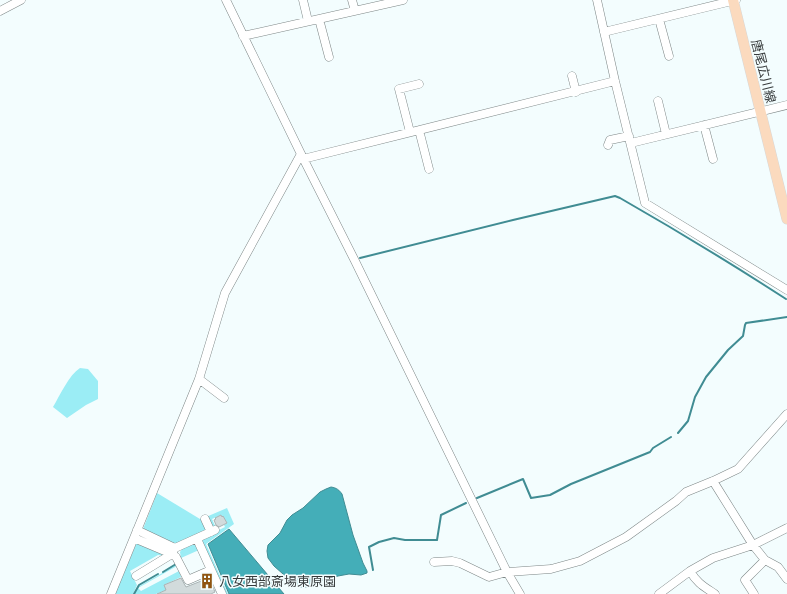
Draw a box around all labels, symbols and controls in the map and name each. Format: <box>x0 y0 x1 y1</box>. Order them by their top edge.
street label: 唐尾広川線 <box>748 38 780 104</box>
building icon: 八女西部斎場東原園 <box>198 572 216 590</box>
place label: 八女西部斎場東原園 <box>219 573 336 589</box>

